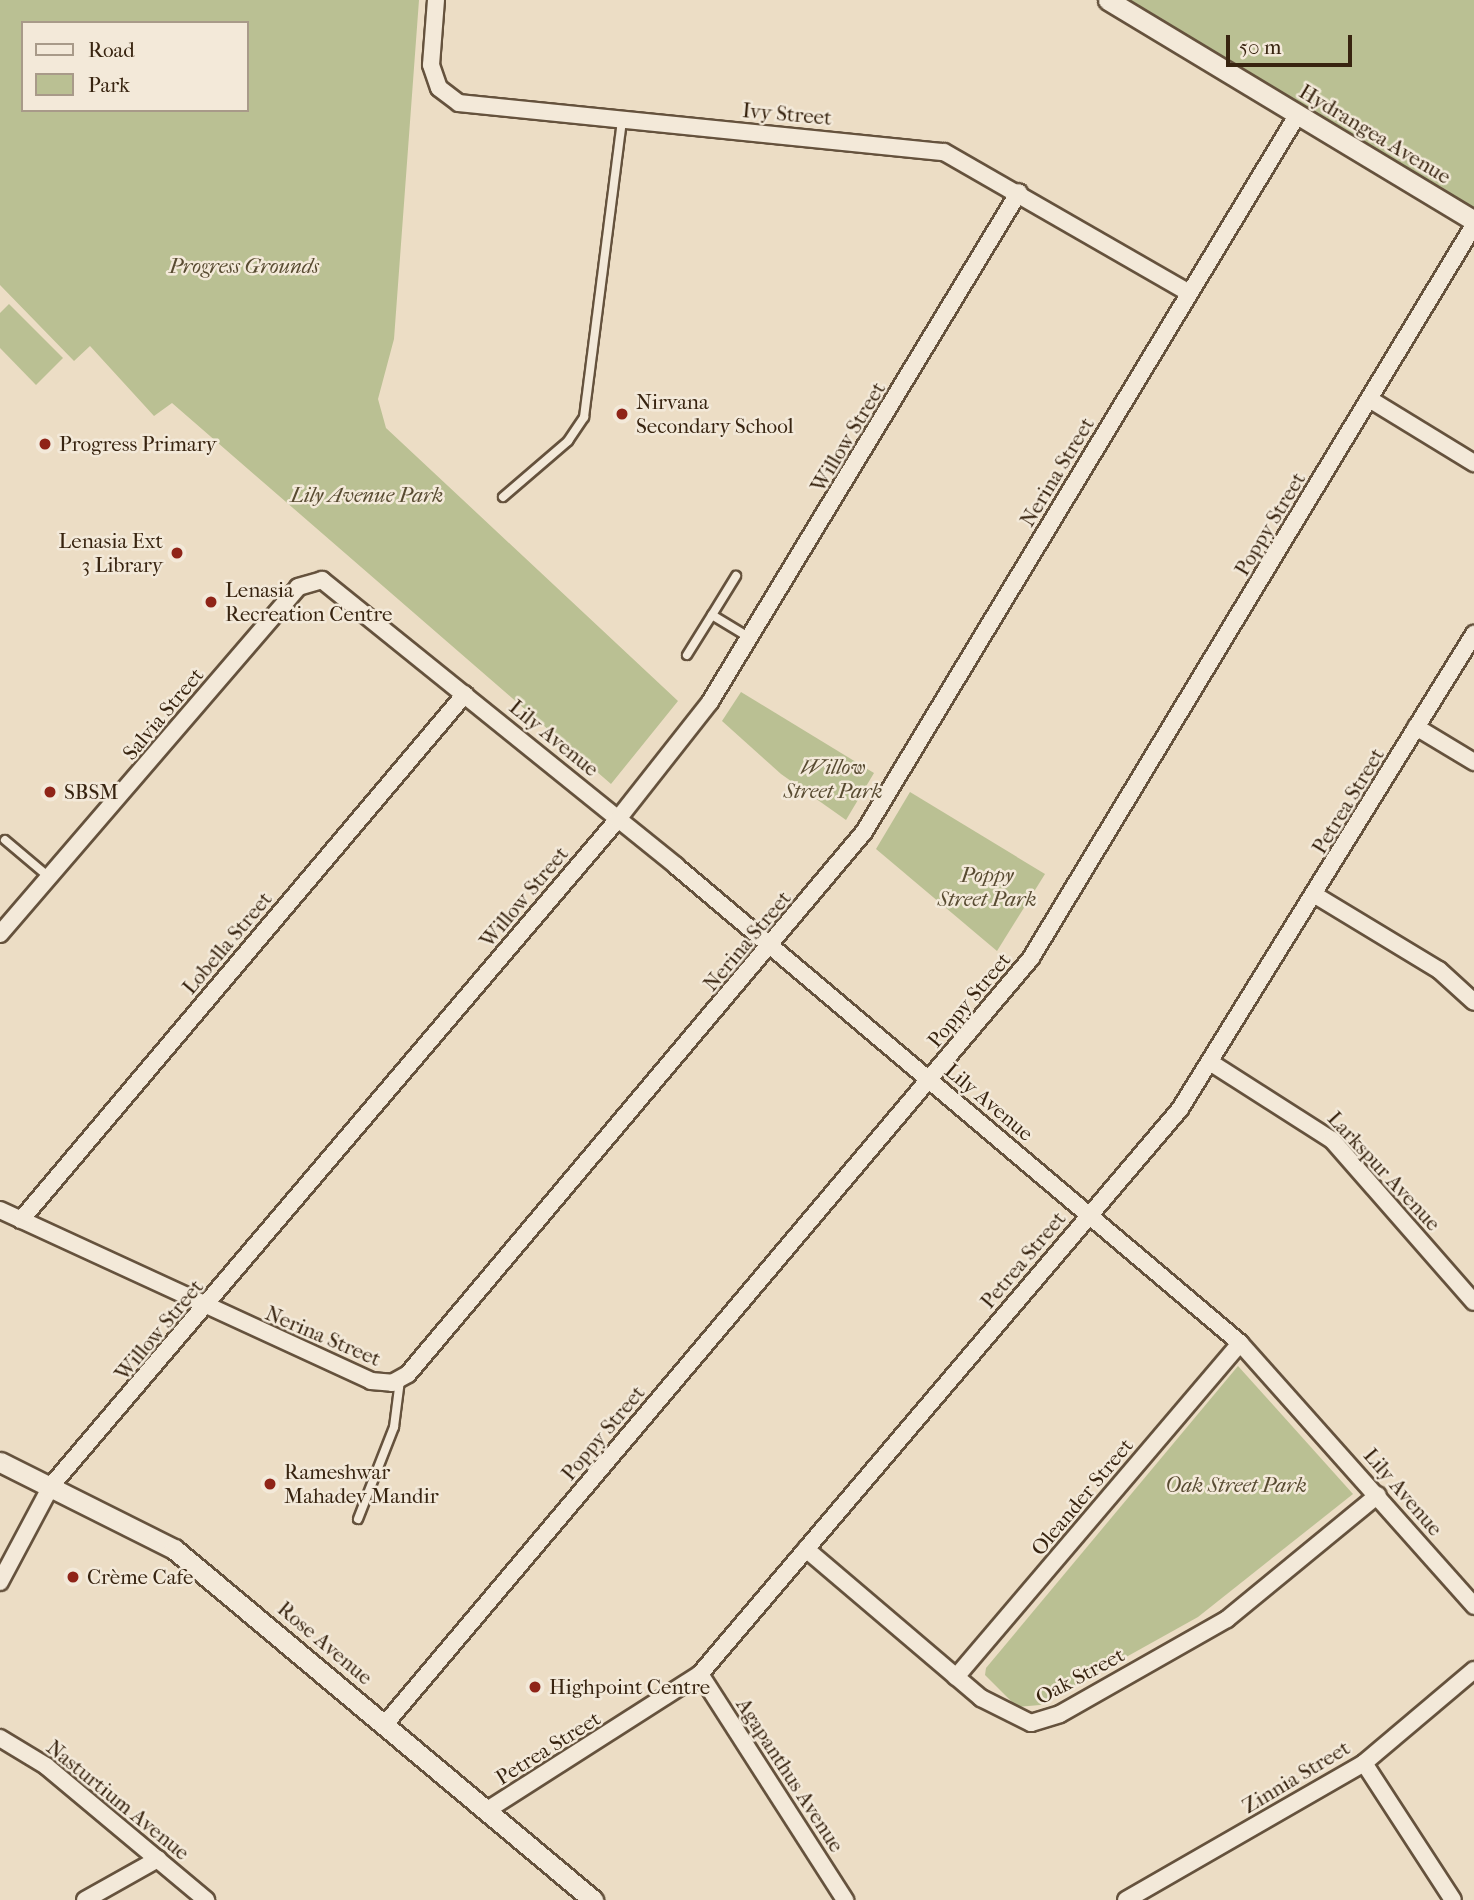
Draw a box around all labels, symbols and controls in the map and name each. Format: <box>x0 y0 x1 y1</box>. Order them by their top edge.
legend <box>21 21 248 112</box>
scale bar <box>1229 21 1355 65</box>
text: 50 m <box>1239 35 1282 59</box>
text: Road <box>88 38 135 62</box>
text: Park <box>88 73 130 97</box>
street label: Hydrangea Avenue <box>1295 79 1455 189</box>
street label: Ivy Street <box>741 98 833 130</box>
park label: Progress Grounds <box>169 253 319 279</box>
street label: Willow Street <box>805 377 891 497</box>
place label: Nirvana Secondary School <box>636 389 794 439</box>
marker: Nirvana Secondary School <box>614 406 630 422</box>
street label: Nerina Street <box>1015 413 1099 531</box>
place label: Progress Primary <box>59 431 217 457</box>
marker: Progress Primary <box>37 436 53 452</box>
street label: Poppy Street <box>1229 468 1311 580</box>
park label: Lily Avenue Park <box>291 482 443 508</box>
place label: Lenasia Ext 3 Library <box>59 528 163 578</box>
marker: Lenasia Ext 3 Library <box>169 545 185 561</box>
place label: Lenasia Recreation Centre <box>225 577 393 627</box>
marker: Lenasia Recreation Centre <box>203 594 219 610</box>
street label: Salvia Street <box>117 663 209 765</box>
street label: Lily Avenue <box>504 694 604 782</box>
street label: Petrea Street <box>1307 744 1389 858</box>
park label: Willow Street Park <box>784 754 882 804</box>
place label: SBSM <box>64 779 119 805</box>
marker: SBSM <box>42 784 58 800</box>
street label: Willow Street <box>475 841 573 953</box>
park label: Poppy Street Park <box>938 862 1036 912</box>
street label: Nerina Street <box>698 886 796 996</box>
street label: Lobella Street <box>177 887 277 999</box>
street label: Poppy Street <box>922 947 1016 1053</box>
street label: Lily Avenue <box>940 1058 1038 1146</box>
street label: Larkspur Avenue <box>1322 1106 1446 1236</box>
street label: Petrea Street <box>975 1206 1071 1314</box>
street label: Willow Street <box>110 1274 208 1386</box>
street label: Nerina Street <box>262 1300 384 1372</box>
street label: Poppy Street <box>556 1380 650 1486</box>
street label: Oleander Street <box>1026 1433 1138 1561</box>
street label: Lily Avenue <box>1358 1443 1448 1541</box>
place label: Rameshwar Mahadev Mandir <box>284 1459 439 1509</box>
park label: Oak Street Park <box>1165 1472 1307 1498</box>
marker: Rameshwar Mahadev Mandir <box>262 1476 278 1492</box>
place label: Crème Cafe <box>87 1564 193 1590</box>
marker: Crème Cafe <box>65 1569 81 1585</box>
street label: Rose Avenue <box>272 1596 378 1690</box>
street label: Oak Street <box>1031 1642 1129 1710</box>
place label: Highpoint Centre <box>549 1674 710 1700</box>
marker: Highpoint Centre <box>527 1679 543 1695</box>
street label: Agapanthus Avenue <box>731 1693 849 1857</box>
street label: Petrea Street <box>491 1706 605 1790</box>
street label: Nasturtium Avenue <box>41 1735 195 1865</box>
street label: Zinnia Street <box>1238 1735 1354 1819</box>

